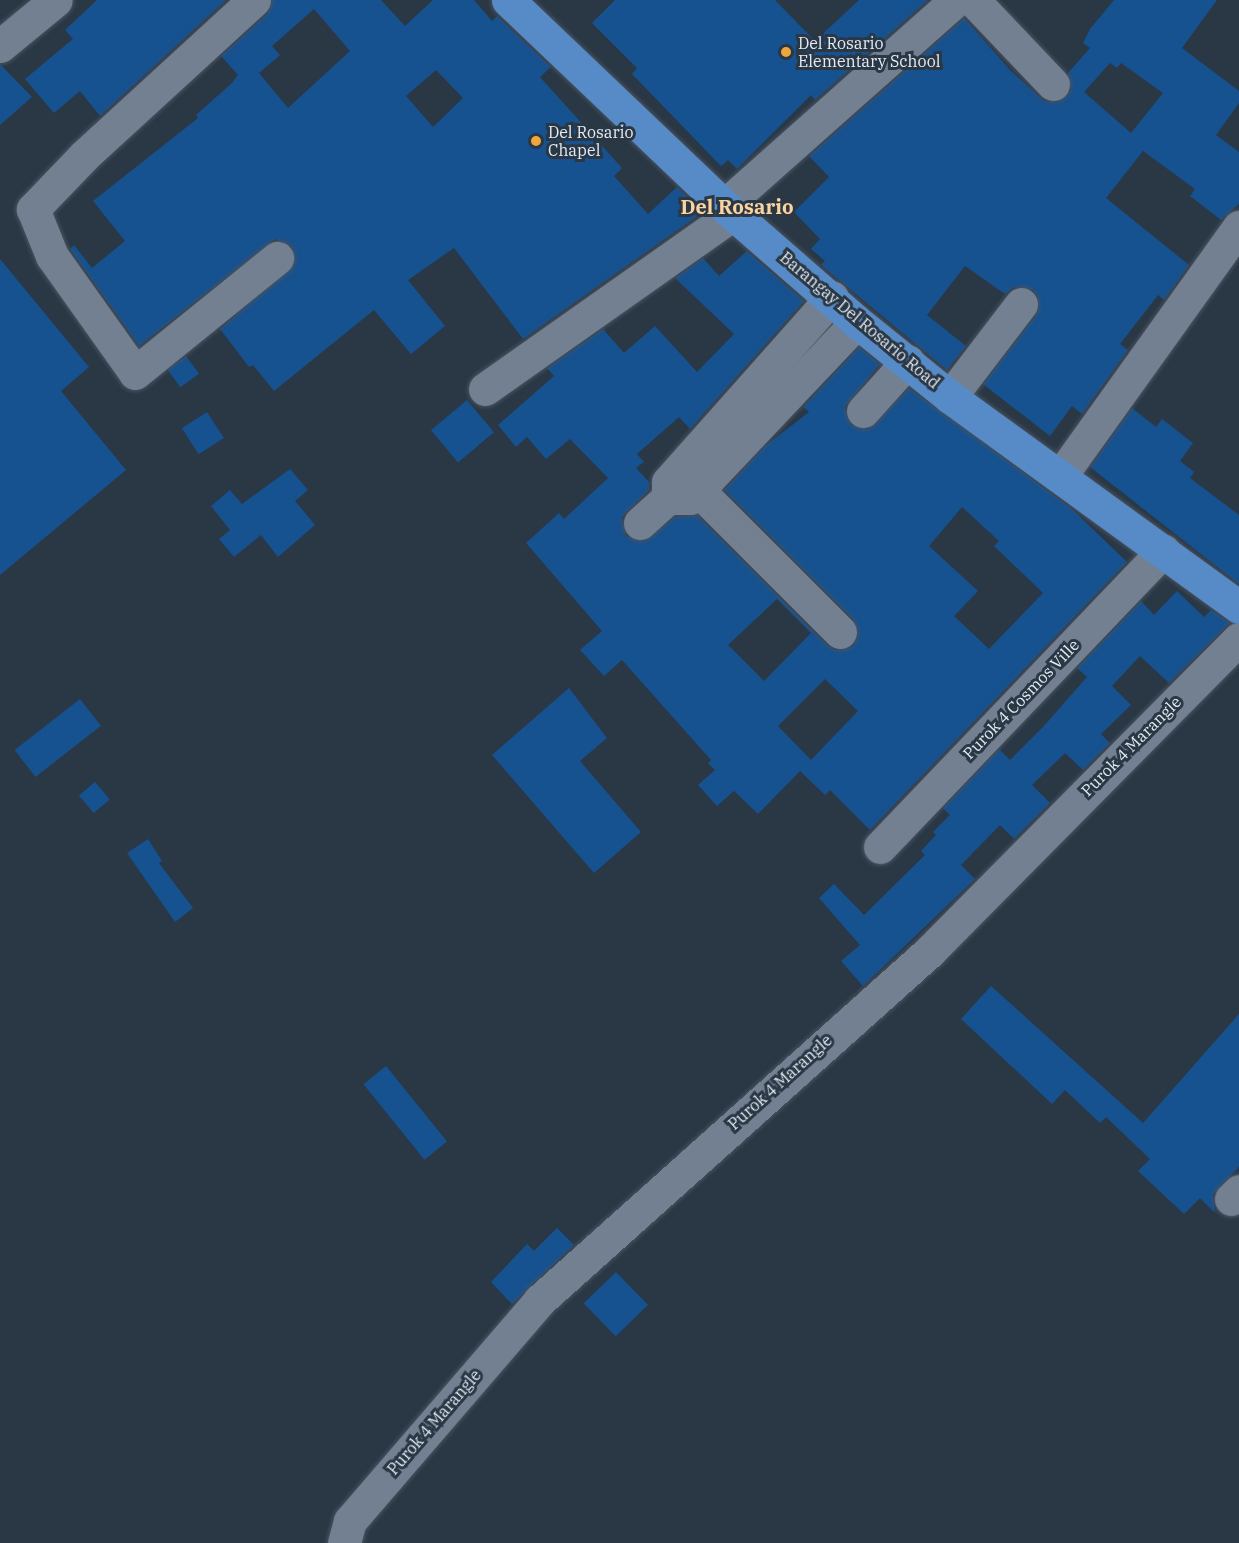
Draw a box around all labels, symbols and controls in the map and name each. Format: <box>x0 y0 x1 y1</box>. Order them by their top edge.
place label: Del Rosario Elementary School <box>798 33 941 71</box>
marker: Del Rosario Elementary School <box>779 45 793 59</box>
place label: Del Rosario Chapel <box>548 122 634 160</box>
marker: Del Rosario Chapel <box>529 134 543 148</box>
district label: Del Rosario <box>680 194 794 218</box>
street label: Barangay Del Rosario Road <box>776 248 944 392</box>
street label: Purok 4 Cosmos Ville <box>959 635 1083 763</box>
street label: Purok 4 Marangle <box>1077 692 1185 800</box>
street label: Purok 4 Marangle <box>724 1030 836 1134</box>
street label: Purok 4 Marangle <box>383 1365 485 1479</box>

